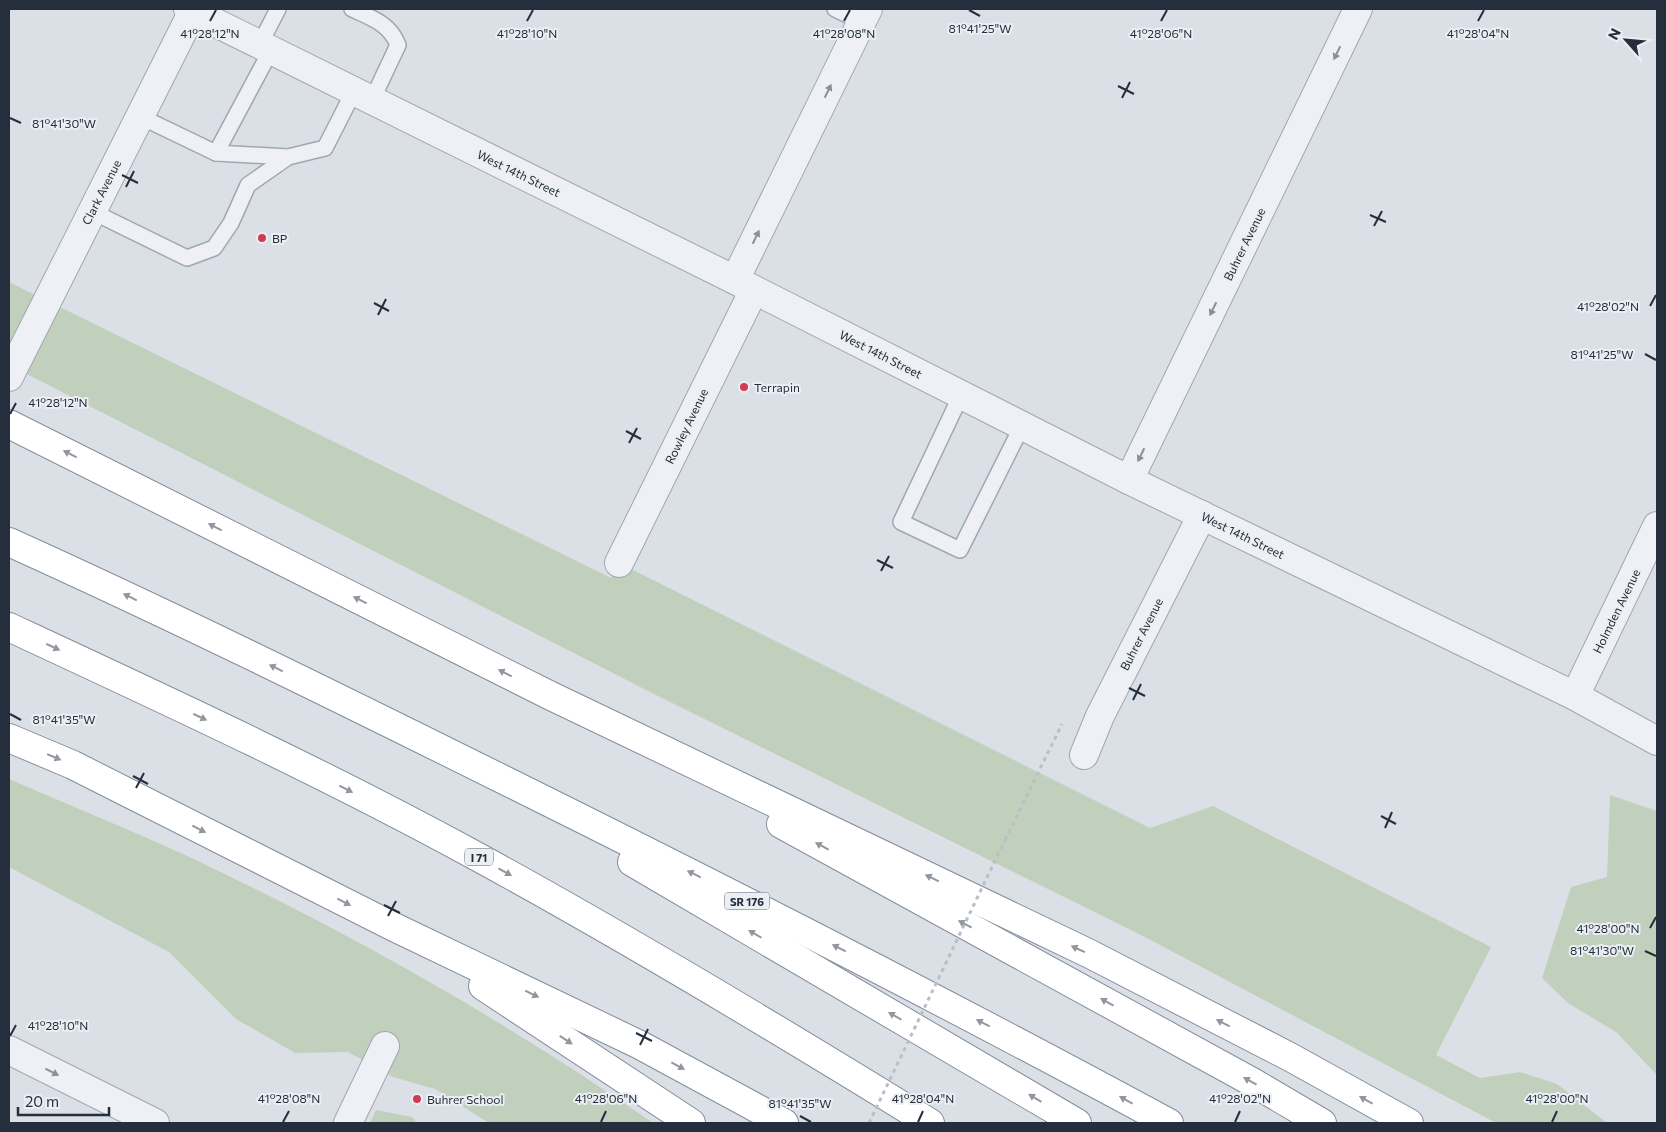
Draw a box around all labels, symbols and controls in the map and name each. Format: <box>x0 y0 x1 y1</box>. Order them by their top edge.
north arrow <box>1601 15 1651 65</box>
text: 81°41'25"W <box>949 21 1011 35</box>
text: N <box>1604 25 1624 42</box>
text: 41°28'12"N <box>180 26 240 40</box>
text: 41°28'10"N <box>497 26 557 40</box>
text: 41°28'08"N <box>813 26 875 40</box>
text: 41°28'06"N <box>1130 26 1192 40</box>
text: 41°28'04"N <box>1447 26 1509 40</box>
one-way arrow <box>1333 45 1341 60</box>
one-way arrow <box>824 84 832 98</box>
text: 81°41'30"W <box>32 116 96 130</box>
street label: West 14th Street <box>475 147 563 199</box>
street label: Clark Avenue <box>79 157 123 227</box>
street label: Buhrer Avenue <box>1220 205 1268 283</box>
one-way arrow <box>752 229 761 244</box>
place label: BP <box>272 231 288 245</box>
marker: BP <box>256 232 268 244</box>
text: 41°28'02"N <box>1577 299 1639 313</box>
one-way arrow <box>1208 302 1216 316</box>
street label: West 14th Street <box>837 327 925 381</box>
text: 81°41'25"W <box>1571 347 1633 361</box>
place label: Terrapin <box>754 380 800 394</box>
marker: Terrapin <box>738 381 750 393</box>
street label: Rowley Avenue <box>662 386 710 466</box>
text: 41°28'12"N <box>28 395 88 409</box>
one-way arrow <box>1137 448 1145 462</box>
one-way arrow <box>62 450 77 458</box>
street label: West 14th Street <box>1199 509 1287 561</box>
one-way arrow <box>208 523 222 531</box>
street label: Holmden Avenue <box>1590 567 1642 655</box>
one-way arrow <box>123 593 137 601</box>
street label: Buhrer Avenue <box>1117 595 1165 673</box>
one-way arrow <box>353 596 367 604</box>
one-way arrow <box>46 644 60 652</box>
one-way arrow <box>269 663 284 672</box>
one-way arrow <box>498 669 512 677</box>
text: 81°41'35"W <box>33 712 96 726</box>
one-way arrow <box>193 713 207 721</box>
one-way arrow <box>47 754 61 762</box>
one-way arrow <box>339 784 353 793</box>
one-way arrow <box>192 825 206 833</box>
one-way arrow <box>815 842 829 851</box>
road number: I 71 <box>465 849 493 866</box>
one-way arrow <box>498 868 512 877</box>
one-way arrow <box>687 870 701 878</box>
one-way arrow <box>925 874 939 882</box>
road number: SR 176 <box>724 892 770 909</box>
one-way arrow <box>337 898 352 906</box>
one-way arrow <box>958 920 972 928</box>
text: 41°28'00"N <box>1576 921 1640 935</box>
one-way arrow <box>748 929 761 938</box>
text: 81°41'30"W <box>1570 943 1634 957</box>
one-way arrow <box>831 944 846 952</box>
one-way arrow <box>1071 944 1085 952</box>
one-way arrow <box>525 990 539 998</box>
one-way arrow <box>1100 998 1115 1006</box>
one-way arrow <box>888 1011 901 1020</box>
text: 41°28'10"N <box>28 1018 88 1032</box>
one-way arrow <box>976 1019 990 1027</box>
one-way arrow <box>1216 1019 1230 1027</box>
one-way arrow <box>559 1036 573 1045</box>
one-way arrow <box>671 1061 685 1070</box>
one-way arrow <box>45 1068 59 1076</box>
one-way arrow <box>1243 1076 1256 1085</box>
scale bar <box>18 1084 109 1116</box>
text: 41°28'08"N <box>258 1091 320 1105</box>
text: 41°28'06"N <box>575 1091 637 1105</box>
text: 41°28'04"N <box>892 1091 954 1105</box>
text: 41°28'02"N <box>1209 1091 1271 1105</box>
text: 41°28'00"N <box>1525 1091 1589 1105</box>
text: 20 m <box>25 1092 59 1110</box>
place label: Buhrer School <box>427 1092 504 1106</box>
marker: Buhrer School <box>411 1093 423 1105</box>
one-way arrow <box>1028 1094 1041 1103</box>
one-way arrow <box>1359 1095 1373 1104</box>
text: 81°41'35"W <box>769 1096 832 1110</box>
one-way arrow <box>1119 1096 1133 1104</box>

